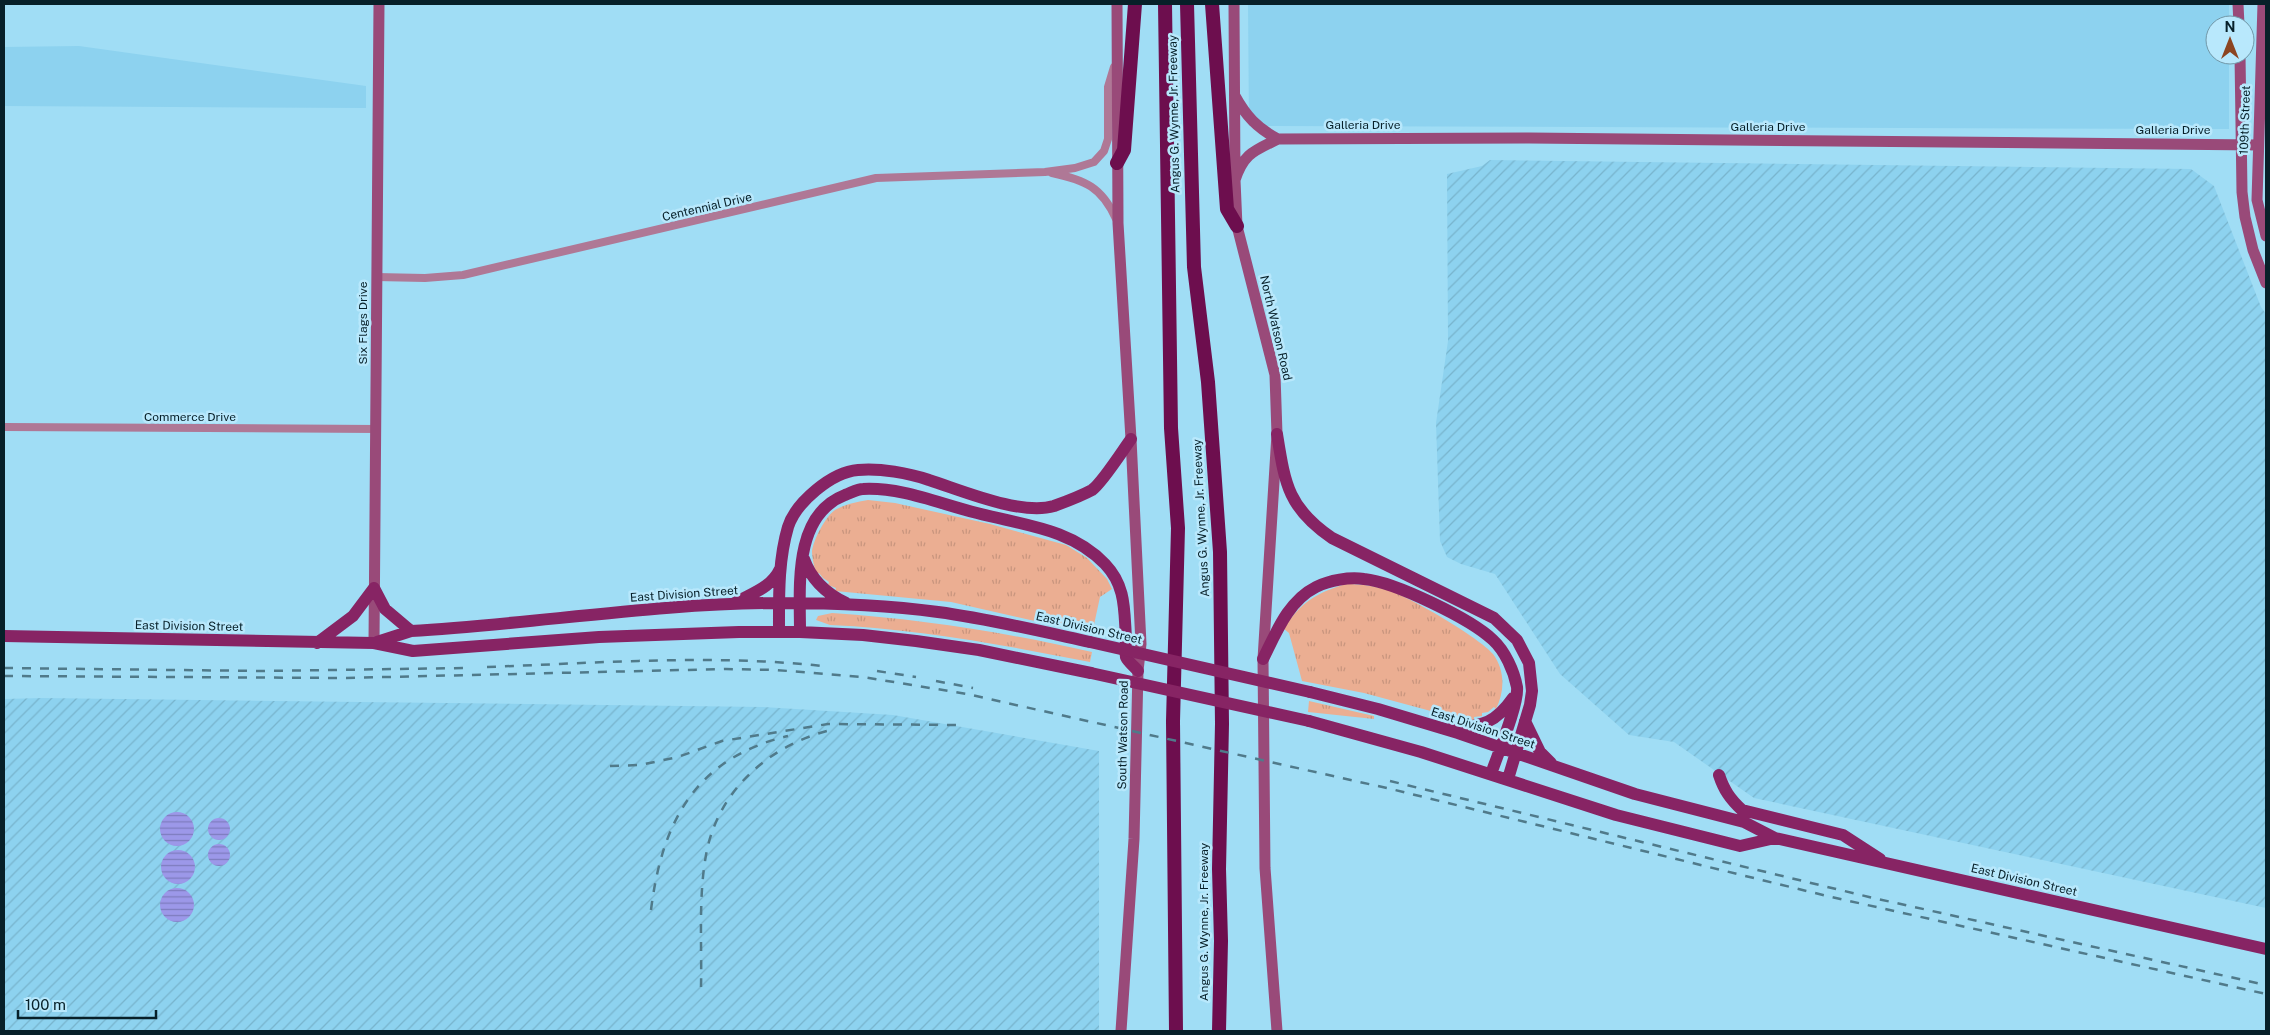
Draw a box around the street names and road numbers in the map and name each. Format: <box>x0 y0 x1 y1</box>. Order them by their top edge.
street label: Angus G. Wynne, Jr. Freeway <box>1166 34 1182 193</box>
street label: 109th Street <box>2237 85 2253 155</box>
street label: Galleria Drive <box>1326 118 1401 132</box>
street label: Galleria Drive <box>1731 120 1806 134</box>
street label: Galleria Drive <box>2136 123 2211 137</box>
street label: Centennial Drive <box>661 190 753 224</box>
street label: North Watson Road <box>1257 274 1295 382</box>
street label: Six Flags Drive <box>356 281 370 364</box>
street label: Commerce Drive <box>144 410 236 424</box>
street label: Angus G. Wynne, Jr. Freeway <box>1190 438 1212 597</box>
street label: East Division Street <box>629 583 739 605</box>
street label: East Division Street <box>1035 609 1144 647</box>
street label: East Division Street <box>135 618 244 634</box>
street label: South Watson Road <box>1115 680 1131 790</box>
street label: East Division Street <box>1429 705 1537 752</box>
street label: Angus G. Wynne, Jr. Freeway <box>1197 842 1211 1001</box>
street label: East Division Street <box>1970 861 2079 899</box>

